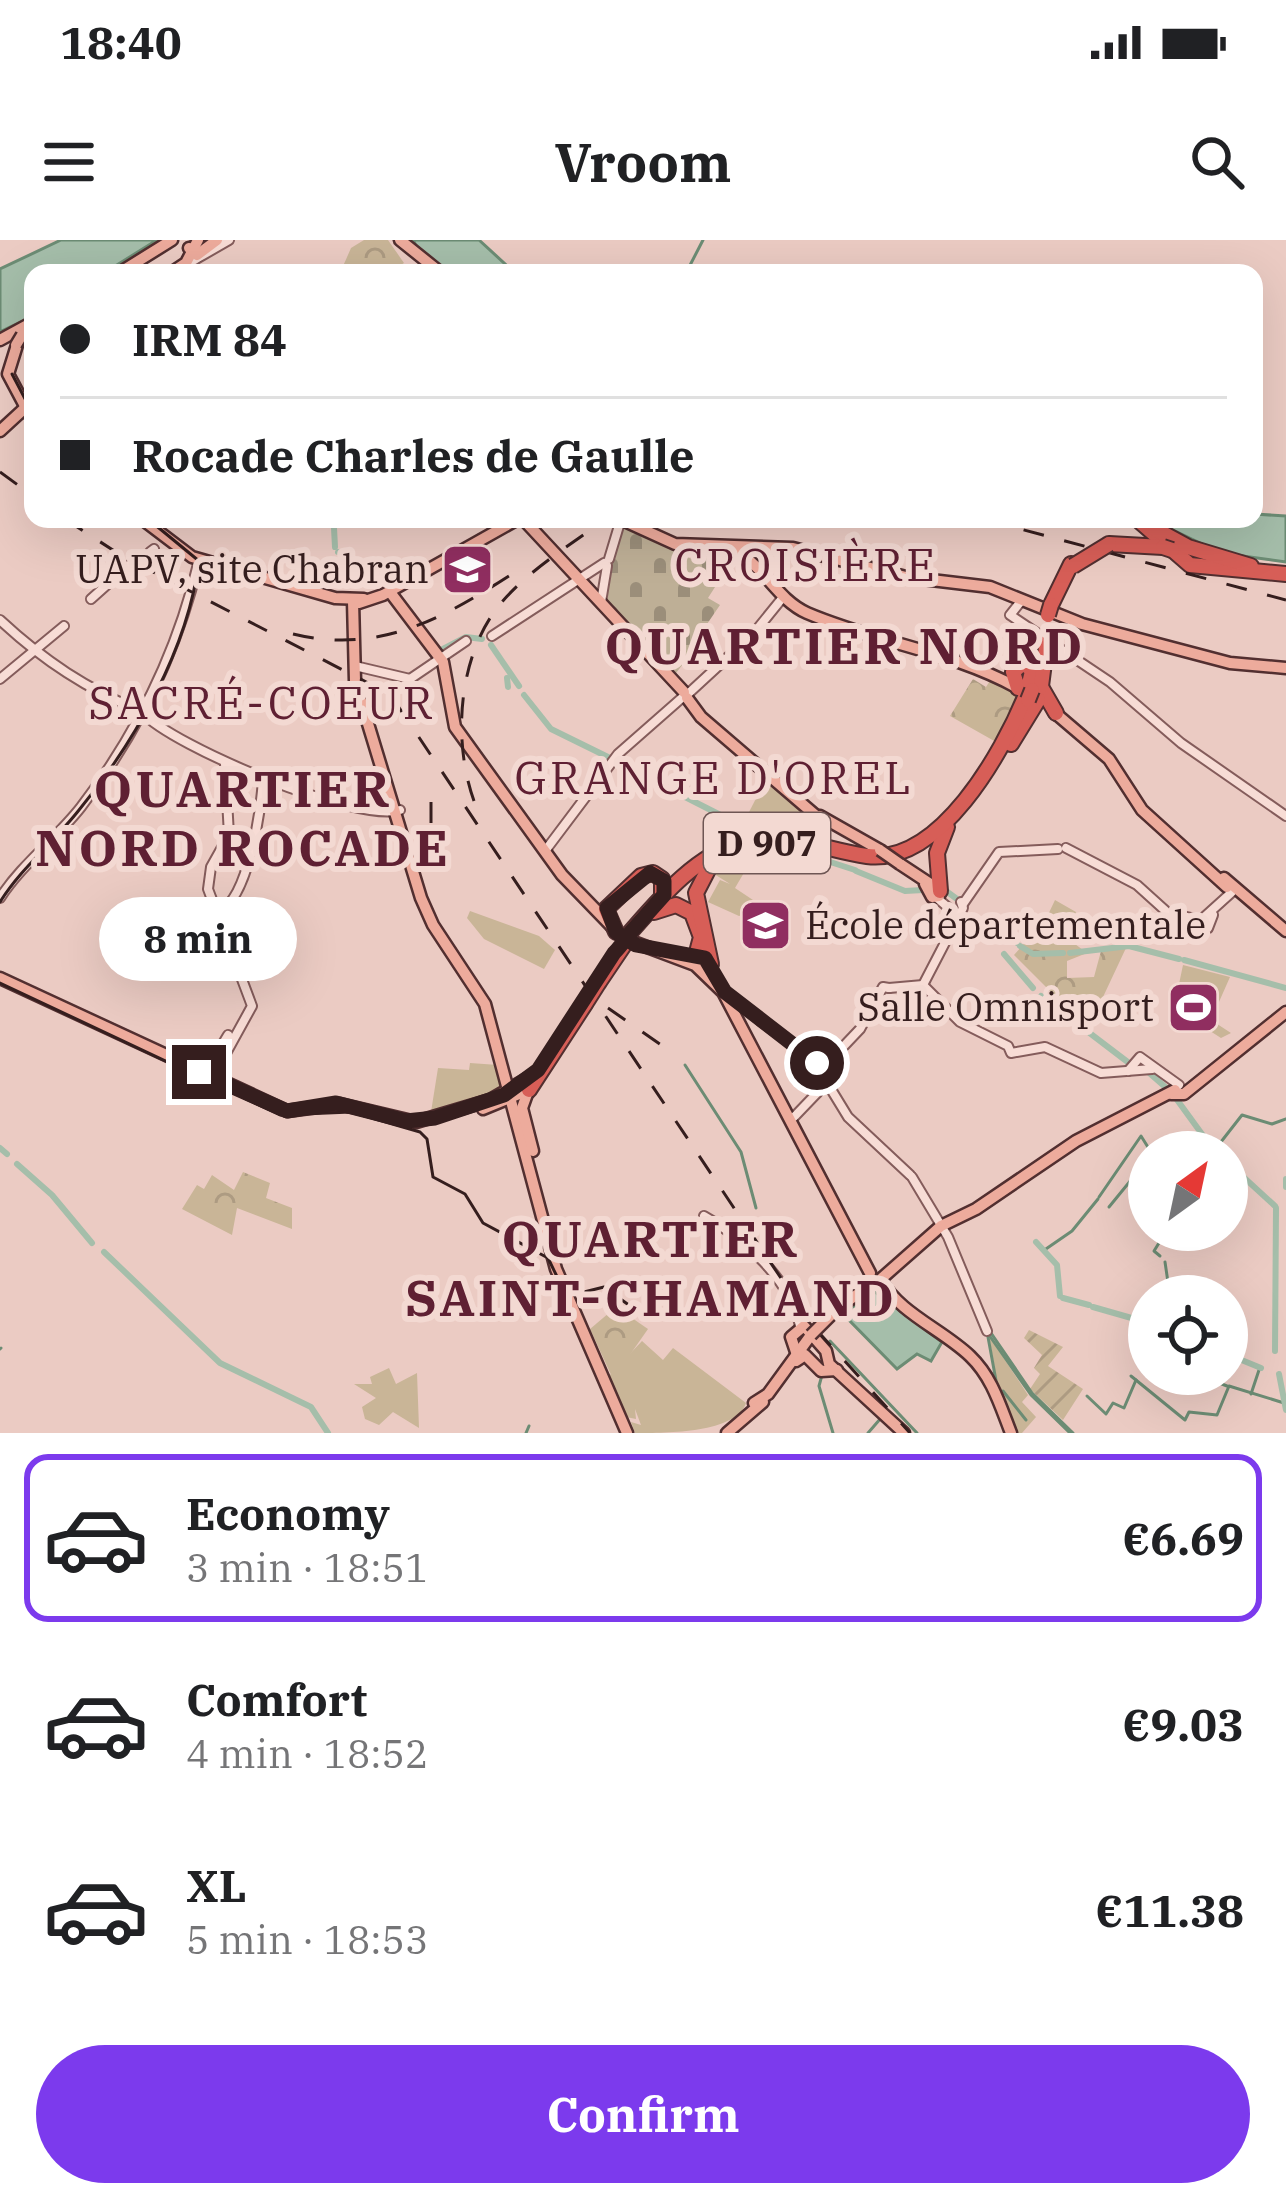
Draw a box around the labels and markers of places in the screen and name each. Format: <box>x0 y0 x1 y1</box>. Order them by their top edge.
school or university icon: UAPV, site Chabran <box>440 541 496 597</box>
place label: UAPV, site Chabran <box>75 543 429 594</box>
school or university icon: École départementale <box>738 897 794 953</box>
place label: École départementale <box>805 899 1206 950</box>
sports icon: Salle Omnisport <box>1165 979 1221 1035</box>
place label: Salle Omnisport <box>857 981 1154 1032</box>

